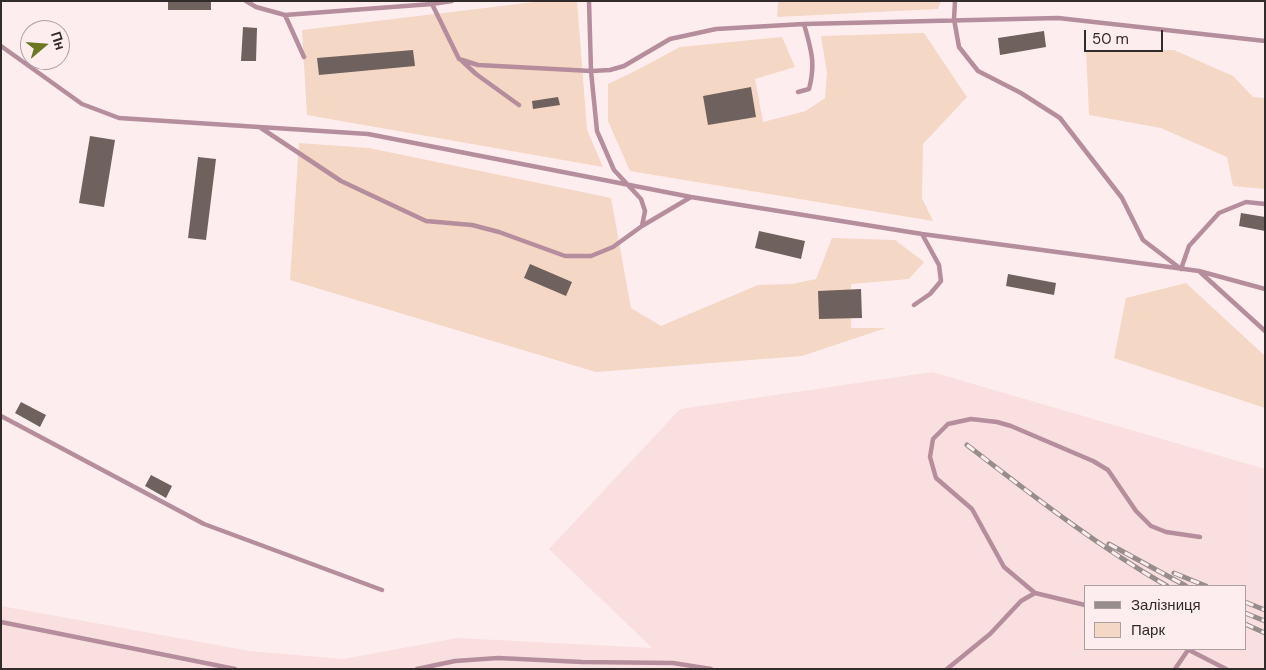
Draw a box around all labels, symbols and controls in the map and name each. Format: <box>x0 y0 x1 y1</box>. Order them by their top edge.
north arrow <box>20 20 70 70</box>
scale bar <box>1086 20 1165 52</box>
text: Пн <box>47 29 70 52</box>
text: 50 m <box>1092 29 1129 49</box>
legend <box>1084 585 1246 650</box>
text: Залізниця <box>1131 595 1201 615</box>
text: Парк <box>1131 620 1165 640</box>

